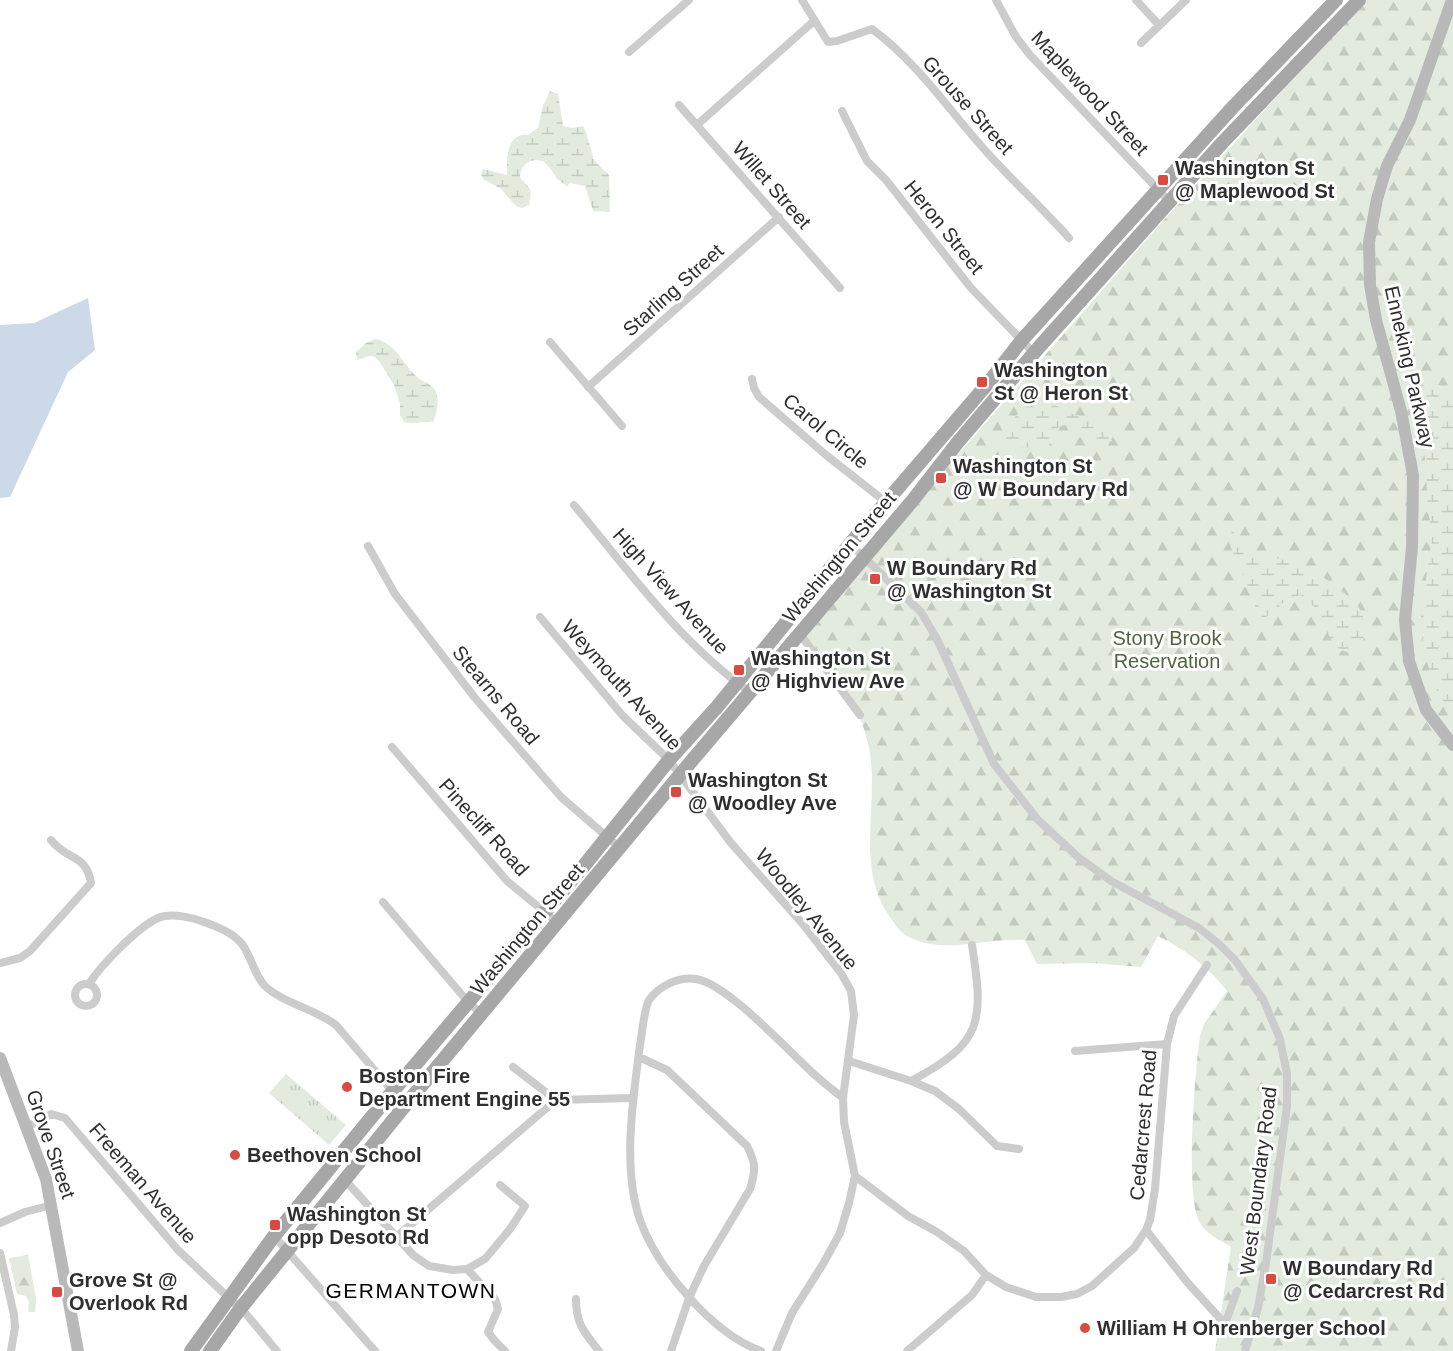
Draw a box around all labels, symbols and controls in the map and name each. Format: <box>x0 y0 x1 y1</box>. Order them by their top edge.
street label: Maplewood Street <box>1027 27 1153 160</box>
street label: Grouse Street <box>918 51 1018 159</box>
street label: Willet Street <box>728 137 816 233</box>
place label: Washington St @ Maplewood St <box>1175 157 1335 202</box>
marker: Washington St @ Maplewood St <box>1156 173 1170 187</box>
street label: Heron Street <box>900 176 989 278</box>
street label: Starling Street <box>619 239 728 341</box>
street label: Enneking Parkway <box>1381 284 1439 450</box>
place label: Washington St @ Heron St <box>994 359 1128 404</box>
marker: Washington St @ Heron St <box>975 375 989 389</box>
street label: Carol Circle <box>779 389 873 473</box>
place label: Washington St @ W Boundary Rd <box>953 455 1128 500</box>
marker: Washington St @ W Boundary Rd <box>934 471 948 485</box>
street label: Washington Street <box>778 487 900 627</box>
street label: High View Avenue <box>609 524 733 658</box>
place label: W Boundary Rd @ Washington St <box>887 557 1052 602</box>
marker: W Boundary Rd @ Washington St <box>868 572 882 586</box>
street label: Weymouth Avenue <box>558 616 686 754</box>
park label: Stony Brook Reservation <box>1113 627 1222 672</box>
street label: Stearns Road <box>448 641 544 749</box>
place label: Washington St @ Highview Ave <box>751 647 905 692</box>
marker: Washington St @ Highview Ave <box>732 663 746 677</box>
place label: Washington St @ Woodley Ave <box>688 769 837 814</box>
street label: Pinecliff Road <box>435 774 533 880</box>
marker: Washington St @ Woodley Ave <box>669 785 683 799</box>
street label: Woodley Avenue <box>751 844 863 974</box>
street label: Washington Street <box>466 859 588 999</box>
street label: Cedarcrest Road <box>1125 1049 1161 1201</box>
place label: Boston Fire Department Engine 55 <box>359 1065 570 1110</box>
marker: Boston Fire Department Engine 55 <box>340 1080 354 1094</box>
street label: West Boundary Road <box>1236 1085 1280 1277</box>
street label: Grove Street <box>22 1087 80 1202</box>
street label: Freeman Avenue <box>85 1118 201 1248</box>
place label: Beethoven School <box>247 1144 421 1166</box>
marker: Beethoven School <box>228 1148 242 1162</box>
place label: Washington St opp Desoto Rd <box>287 1203 429 1248</box>
marker: Washington St opp Desoto Rd <box>268 1218 282 1232</box>
place label: W Boundary Rd @ Cedarcrest Rd <box>1283 1257 1445 1302</box>
place label: Grove St @ Overlook Rd <box>69 1269 188 1314</box>
marker: W Boundary Rd @ Cedarcrest Rd <box>1264 1272 1278 1286</box>
district label: GERMANTOWN <box>326 1279 496 1302</box>
marker: Grove St @ Overlook Rd <box>50 1285 64 1299</box>
place label: William H Ohrenberger School <box>1097 1317 1386 1339</box>
marker: William H Ohrenberger School <box>1078 1321 1092 1335</box>

